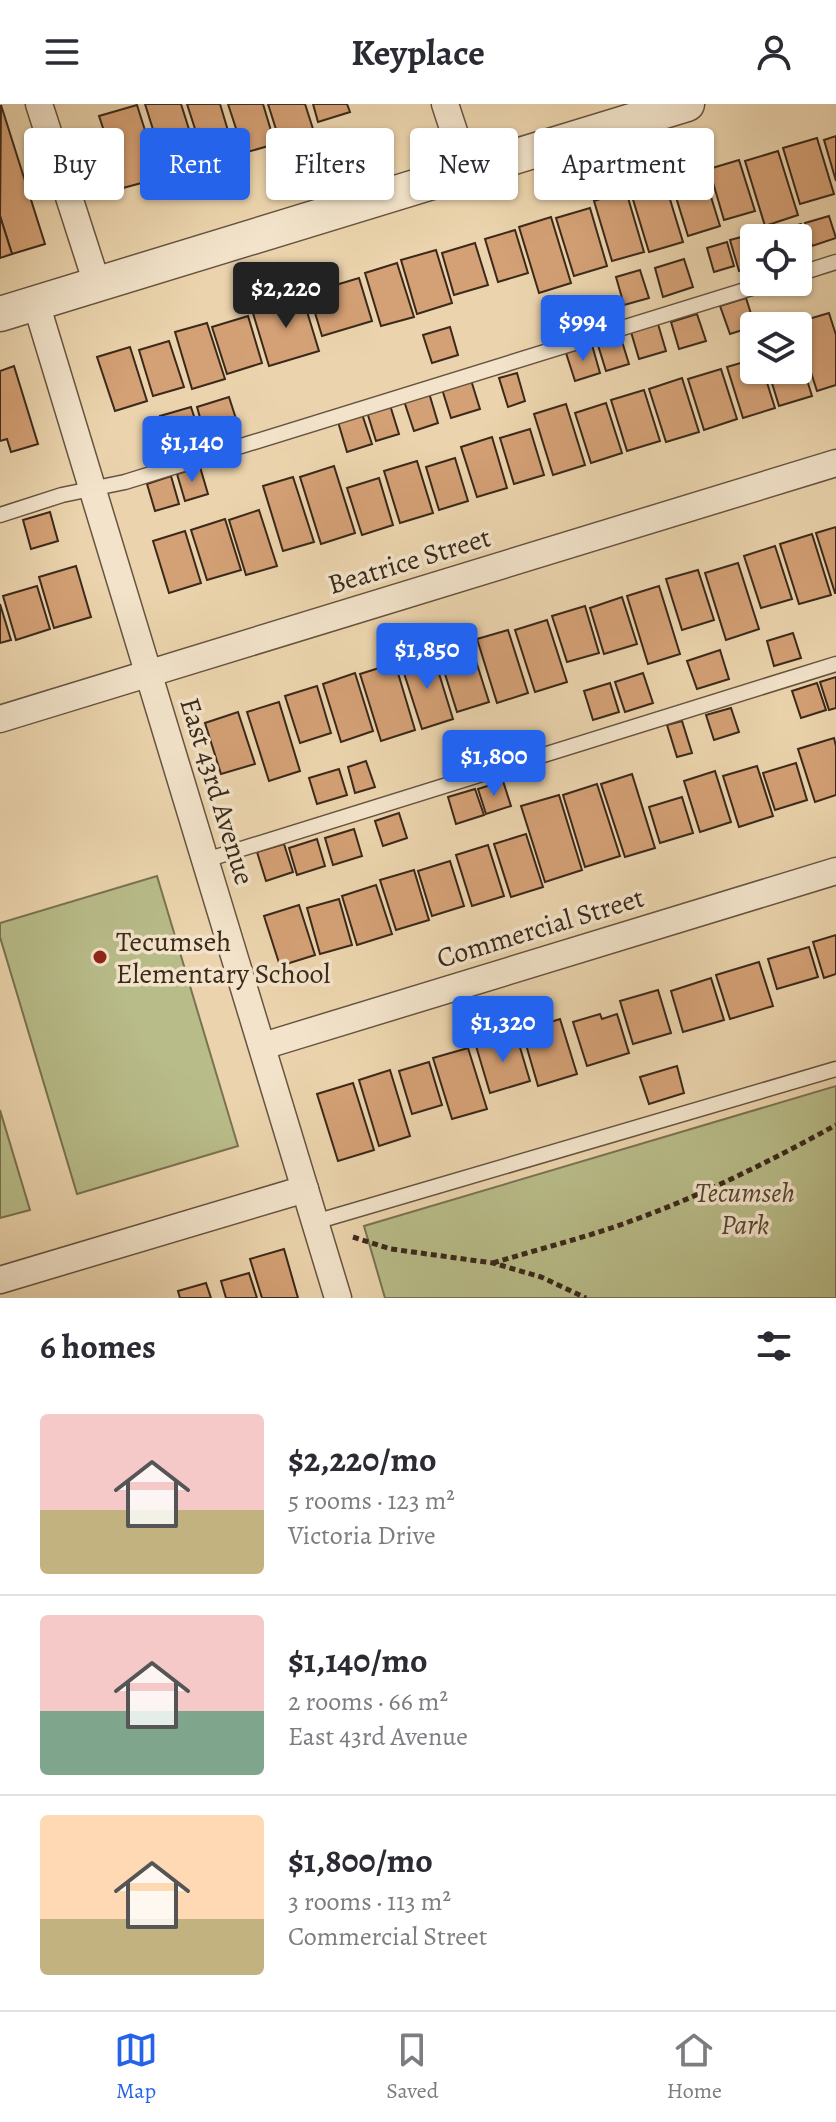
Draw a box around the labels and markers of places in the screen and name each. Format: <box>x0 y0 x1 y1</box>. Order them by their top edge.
pin: $2,220 <box>221 262 351 330</box>
pin: $994 <box>536 295 630 363</box>
pin: $1,140 <box>127 416 257 484</box>
pin: $1,850 <box>362 623 492 691</box>
pin: $1,800 <box>429 730 559 798</box>
place label: Tecumseh Elementary School <box>116 923 331 993</box>
marker: Tecumseh Elementary School <box>91 948 109 966</box>
pin: $1,320 <box>438 996 568 1064</box>

